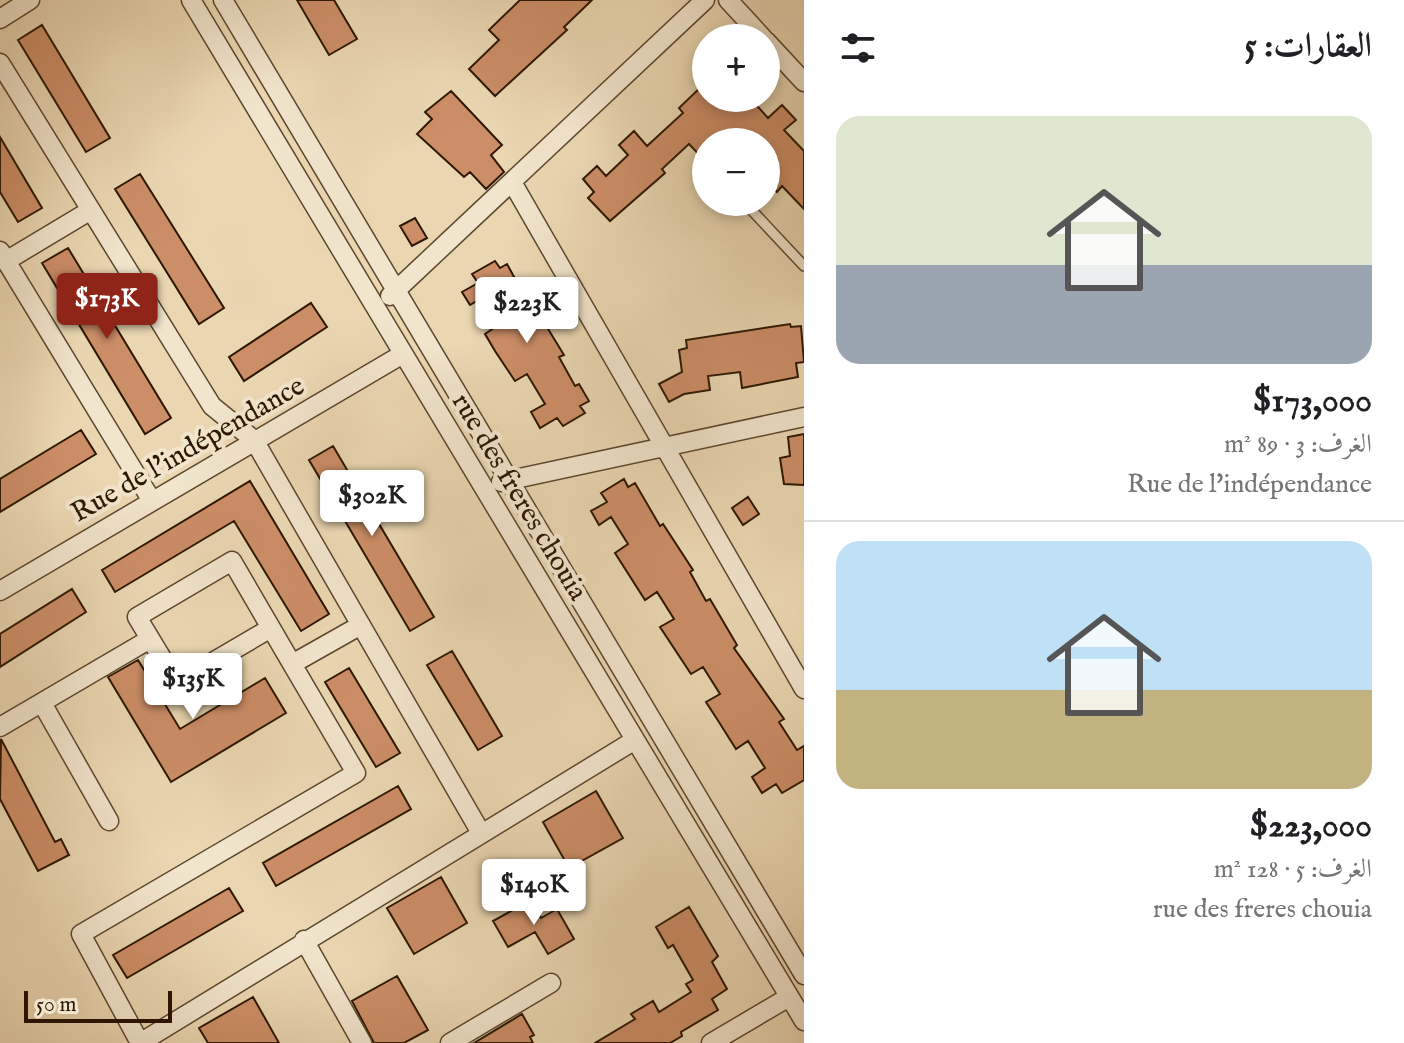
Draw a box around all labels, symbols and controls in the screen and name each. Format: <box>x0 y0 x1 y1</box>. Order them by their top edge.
map controls <box>692 24 780 216</box>
button: + <box>692 24 780 112</box>
text: العقارات: 5 <box>1244 25 1372 68</box>
icon: filters <box>836 26 880 70</box>
button: − <box>692 128 780 216</box>
icon: home <box>1032 168 1176 312</box>
pin: $173K <box>51 273 163 341</box>
pin: $223K <box>471 277 583 345</box>
text: $173K <box>75 282 139 315</box>
text: $223K <box>493 286 561 319</box>
street label: Rue de l'indépendance <box>65 369 311 531</box>
text: $173,000 <box>1253 380 1372 423</box>
street label: rue des freres chouia <box>443 387 595 608</box>
text: الغرف: 3 · 89 m² <box>1224 428 1372 461</box>
text: Rue de l'indépendance <box>1127 468 1372 501</box>
pin: $302K <box>316 470 428 538</box>
text: $302K <box>338 479 406 512</box>
icon: home <box>1032 593 1176 737</box>
pin: $135K <box>137 653 249 721</box>
text: $135K <box>162 662 224 695</box>
text: $223,000 <box>1249 805 1372 848</box>
text: الغرف: 5 · 128 m² <box>1214 853 1372 886</box>
pin: $140K <box>478 859 590 927</box>
text: $140K <box>500 868 568 901</box>
text: rue des freres chouia <box>1153 893 1372 926</box>
scale bar <box>24 987 172 1023</box>
text: 50 m <box>36 991 77 1019</box>

